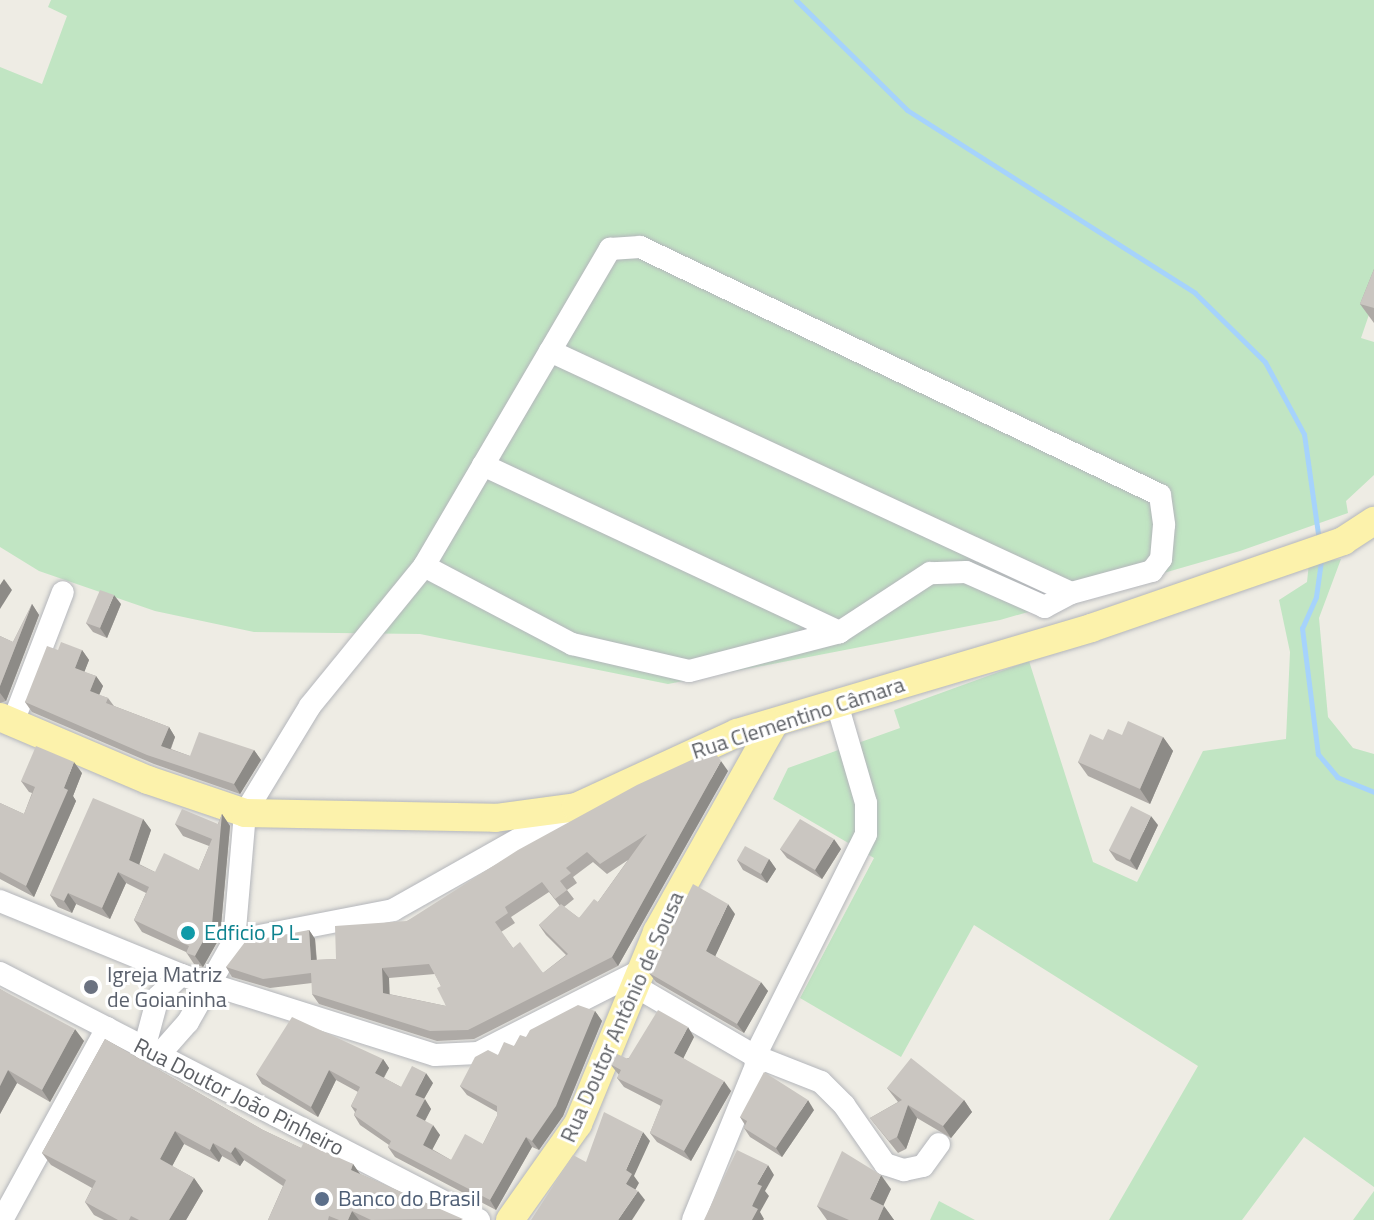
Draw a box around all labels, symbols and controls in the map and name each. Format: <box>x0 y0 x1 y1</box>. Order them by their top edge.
street label: Rua Clementino Câmara <box>688 671 908 765</box>
street label: Rua Doutor Antônio de Sousa <box>555 888 689 1146</box>
place label: Edficio P L <box>204 920 299 946</box>
marker: Edficio P L <box>179 924 197 942</box>
place label: Igreja Matriz de Goianinha <box>107 961 227 1012</box>
marker: Igreja Matriz de Goianinha <box>82 978 100 996</box>
street label: Rua Doutor João Pinheiro <box>130 1033 348 1161</box>
place label: Banco do Brasil <box>338 1186 481 1212</box>
marker: Banco do Brasil <box>313 1190 331 1208</box>

